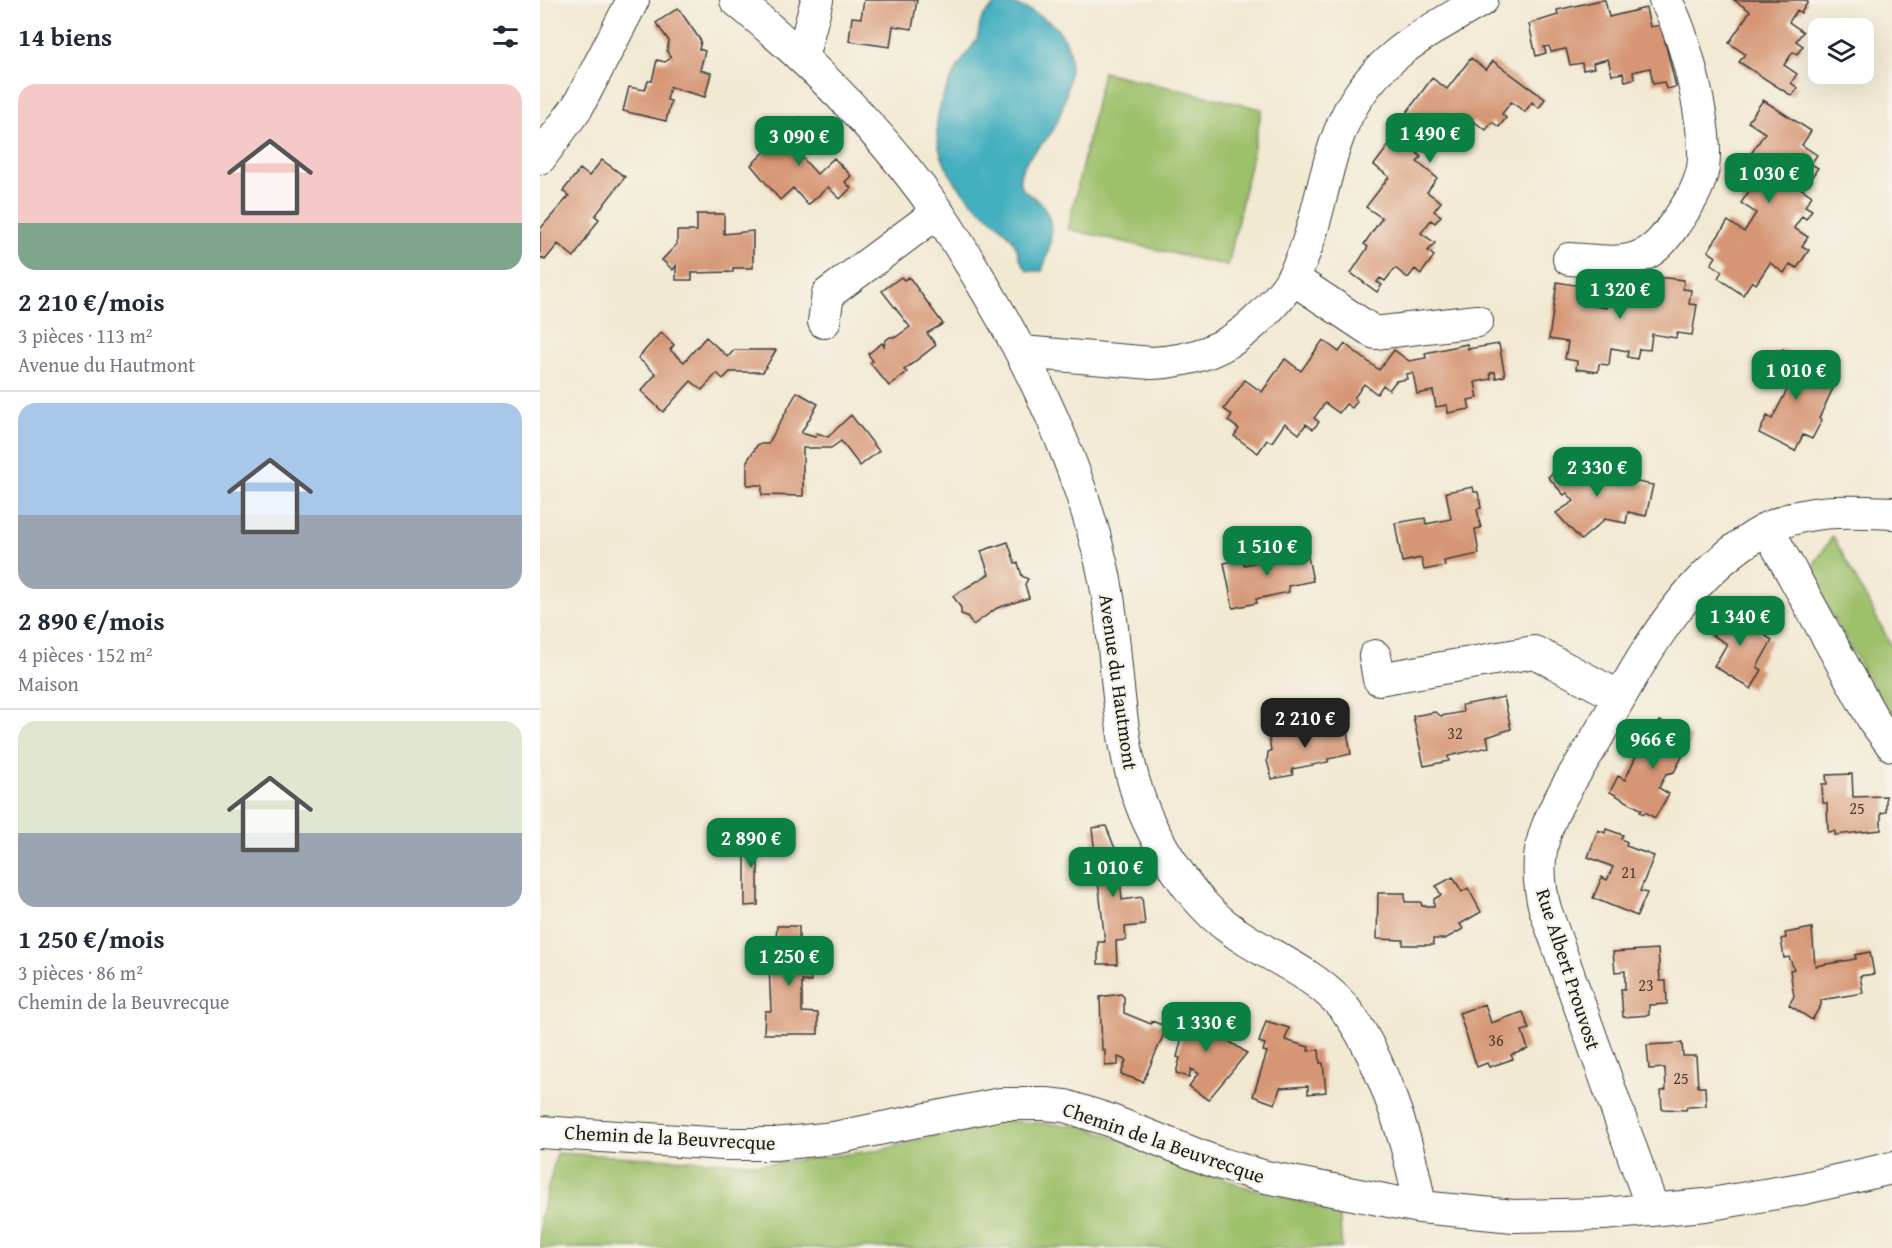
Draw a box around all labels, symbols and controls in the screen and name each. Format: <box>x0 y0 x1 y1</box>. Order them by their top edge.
text: 14 biens <box>18 17 112 56</box>
map controls <box>1808 18 1874 84</box>
button: layers <box>1808 18 1874 84</box>
icon: filters <box>489 20 522 53</box>
pin: 1 490 € <box>1375 113 1485 164</box>
pin: 3 090 € <box>744 116 854 167</box>
text: 1 490 € <box>1400 118 1460 147</box>
text: 3 090 € <box>769 121 829 150</box>
icon: home <box>216 123 324 231</box>
pin: 1 030 € <box>1714 153 1824 204</box>
text: 1 030 € <box>1739 158 1799 187</box>
pin: 1 320 € <box>1565 269 1675 320</box>
text: 1 320 € <box>1590 274 1650 303</box>
text: 2 210 €/mois <box>18 282 165 321</box>
text: 3 pièces · 113 m² <box>18 321 153 350</box>
text: Avenue du Hautmont <box>18 350 195 379</box>
pin: 1 010 € <box>1741 350 1851 401</box>
text: 1 010 € <box>1766 355 1826 384</box>
icon: home <box>216 442 324 550</box>
pin: 2 330 € <box>1542 447 1652 498</box>
text: 2 330 € <box>1567 452 1627 481</box>
pin: 1 510 € <box>1212 526 1322 577</box>
text: 1 510 € <box>1237 531 1297 560</box>
street label: Avenue du Hautmont <box>1092 592 1146 772</box>
pin: 1 340 € <box>1685 596 1795 647</box>
text: 2 890 €/mois <box>18 601 165 640</box>
text: 1 340 € <box>1710 601 1770 630</box>
text: 4 pièces · 152 m² <box>18 640 153 669</box>
text: Maison <box>18 669 79 698</box>
pin: 2 210 € <box>1250 698 1360 749</box>
text: 2 210 € <box>1275 703 1335 732</box>
pin: 966 € <box>1611 719 1695 770</box>
house number: 32 <box>1447 721 1463 745</box>
text: 966 € <box>1630 724 1676 753</box>
icon: home <box>216 760 324 868</box>
house number: 25 <box>1849 796 1865 820</box>
pin: 2 890 € <box>696 818 806 869</box>
text: 2 890 € <box>721 823 781 852</box>
pin: 1 010 € <box>1058 847 1168 898</box>
text: 1 010 € <box>1083 852 1143 881</box>
house number: 21 <box>1621 860 1637 884</box>
street label: Rue Albert Prouvost <box>1529 885 1609 1053</box>
text: 1 250 €/mois <box>18 919 165 958</box>
pin: 1 250 € <box>734 936 844 987</box>
text: 1 250 € <box>759 941 819 970</box>
text: 3 pièces · 86 m² <box>18 958 143 987</box>
house number: 23 <box>1638 973 1654 997</box>
text: Chemin de la Beuvrecque <box>18 987 229 1016</box>
pin: 1 330 € <box>1151 1002 1261 1053</box>
text: 1 330 € <box>1176 1007 1236 1036</box>
house number: 36 <box>1488 1028 1504 1052</box>
house number: 25 <box>1673 1066 1689 1090</box>
street label: Chemin de la Beuvrecque <box>1059 1094 1269 1190</box>
street label: Chemin de la Beuvrecque <box>564 1117 776 1157</box>

